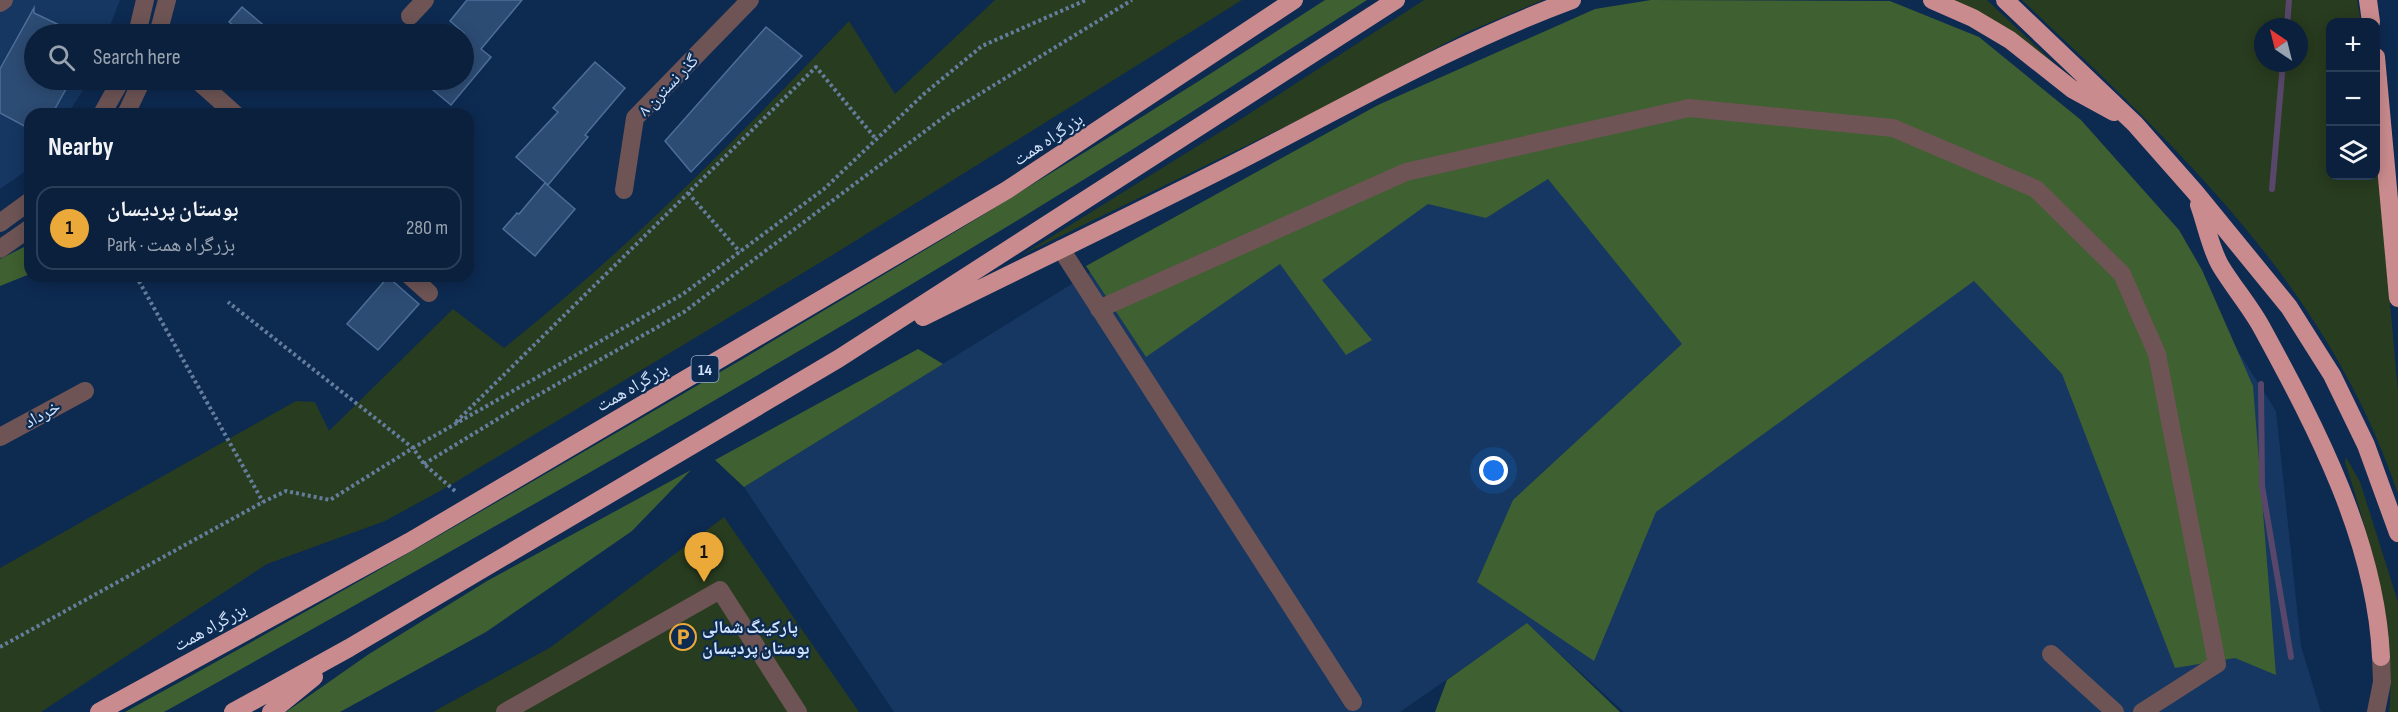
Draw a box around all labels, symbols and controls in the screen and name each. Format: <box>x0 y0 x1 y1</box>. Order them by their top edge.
north arrow <box>2254 18 2308 72</box>
map controls <box>2326 18 2380 180</box>
button: + <box>2326 18 2380 72</box>
search box <box>24 24 474 90</box>
icon: search <box>45 41 78 74</box>
text: Search here <box>93 44 180 71</box>
street label: گذر نسترن ۸ <box>634 50 703 121</box>
button: − <box>2326 72 2380 126</box>
street label: بزرگراه همت <box>1009 108 1087 170</box>
button: layers <box>2326 126 2380 180</box>
text: Nearby <box>48 132 114 163</box>
text: بوستان پردیسان <box>107 196 238 223</box>
text: 1 <box>66 216 73 240</box>
text: 280 m <box>406 216 448 240</box>
text: Park · بزرگراه همت <box>107 233 235 257</box>
road number: 14 <box>692 356 718 382</box>
street label: بزرگراه همت <box>592 358 672 416</box>
street label: خرداد <box>21 396 64 433</box>
your location <box>1479 456 1508 485</box>
pin: 1 <box>684 532 724 582</box>
street label: بزرگراه همت <box>170 599 250 656</box>
place label: پارکینگ شمالی بوستان پردیسان <box>702 617 810 659</box>
parking icon: پارکینگ شمالی بوستان پردیسان <box>668 622 698 652</box>

